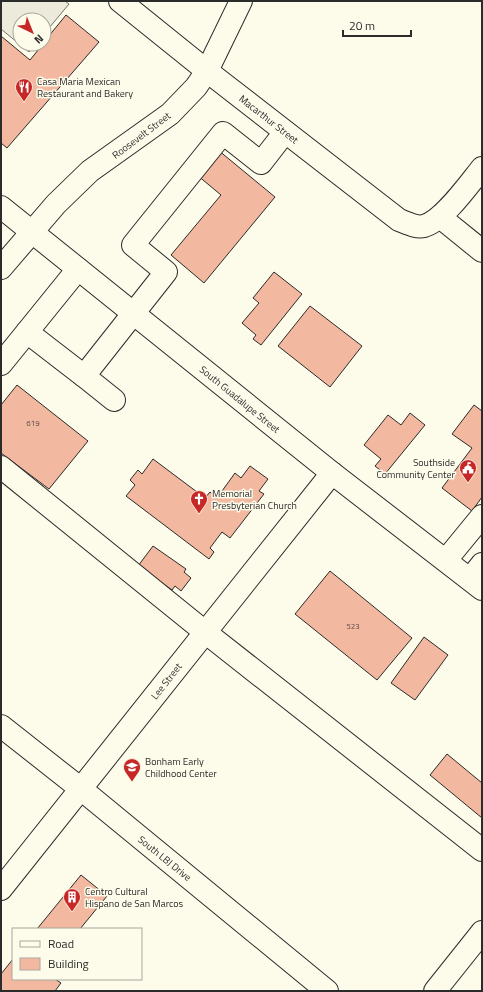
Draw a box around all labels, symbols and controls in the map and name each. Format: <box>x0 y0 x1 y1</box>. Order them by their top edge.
north arrow <box>12 12 52 52</box>
scale bar <box>343 12 411 38</box>
text: 20 m <box>349 16 375 35</box>
text: N <box>31 31 47 48</box>
place label: Casa Maria Mexican Restaurant and Bakery <box>37 74 133 101</box>
restaurant icon: Casa Maria Mexican Restaurant and Bakery <box>14 77 34 102</box>
street label: Macarthur Street <box>236 91 302 148</box>
street label: Roosevelt Street <box>109 108 174 162</box>
street label: South Guadalupe Street <box>196 362 284 437</box>
house number: 619 <box>26 417 40 429</box>
place label: Southside Community Center <box>377 455 456 482</box>
public building icon: Southside Community Center <box>458 458 478 483</box>
place label: Memorial Presbyterian Church <box>212 486 297 513</box>
church icon: Memorial Presbyterian Church <box>189 489 209 514</box>
house number: 523 <box>346 620 360 632</box>
street label: Lee Street <box>147 659 186 703</box>
place label: Bonham Early Childhood Center <box>145 754 217 781</box>
school or university icon: Bonham Early Childhood Center <box>122 757 142 782</box>
street label: South LBJ Drive <box>135 832 195 885</box>
place label: Centro Cultural Hispano de San Marcos <box>85 884 184 911</box>
building icon: Centro Cultural Hispano de San Marcos <box>62 887 82 912</box>
legend <box>12 928 142 980</box>
text: Road <box>48 934 74 953</box>
text: Building <box>48 954 89 973</box>

